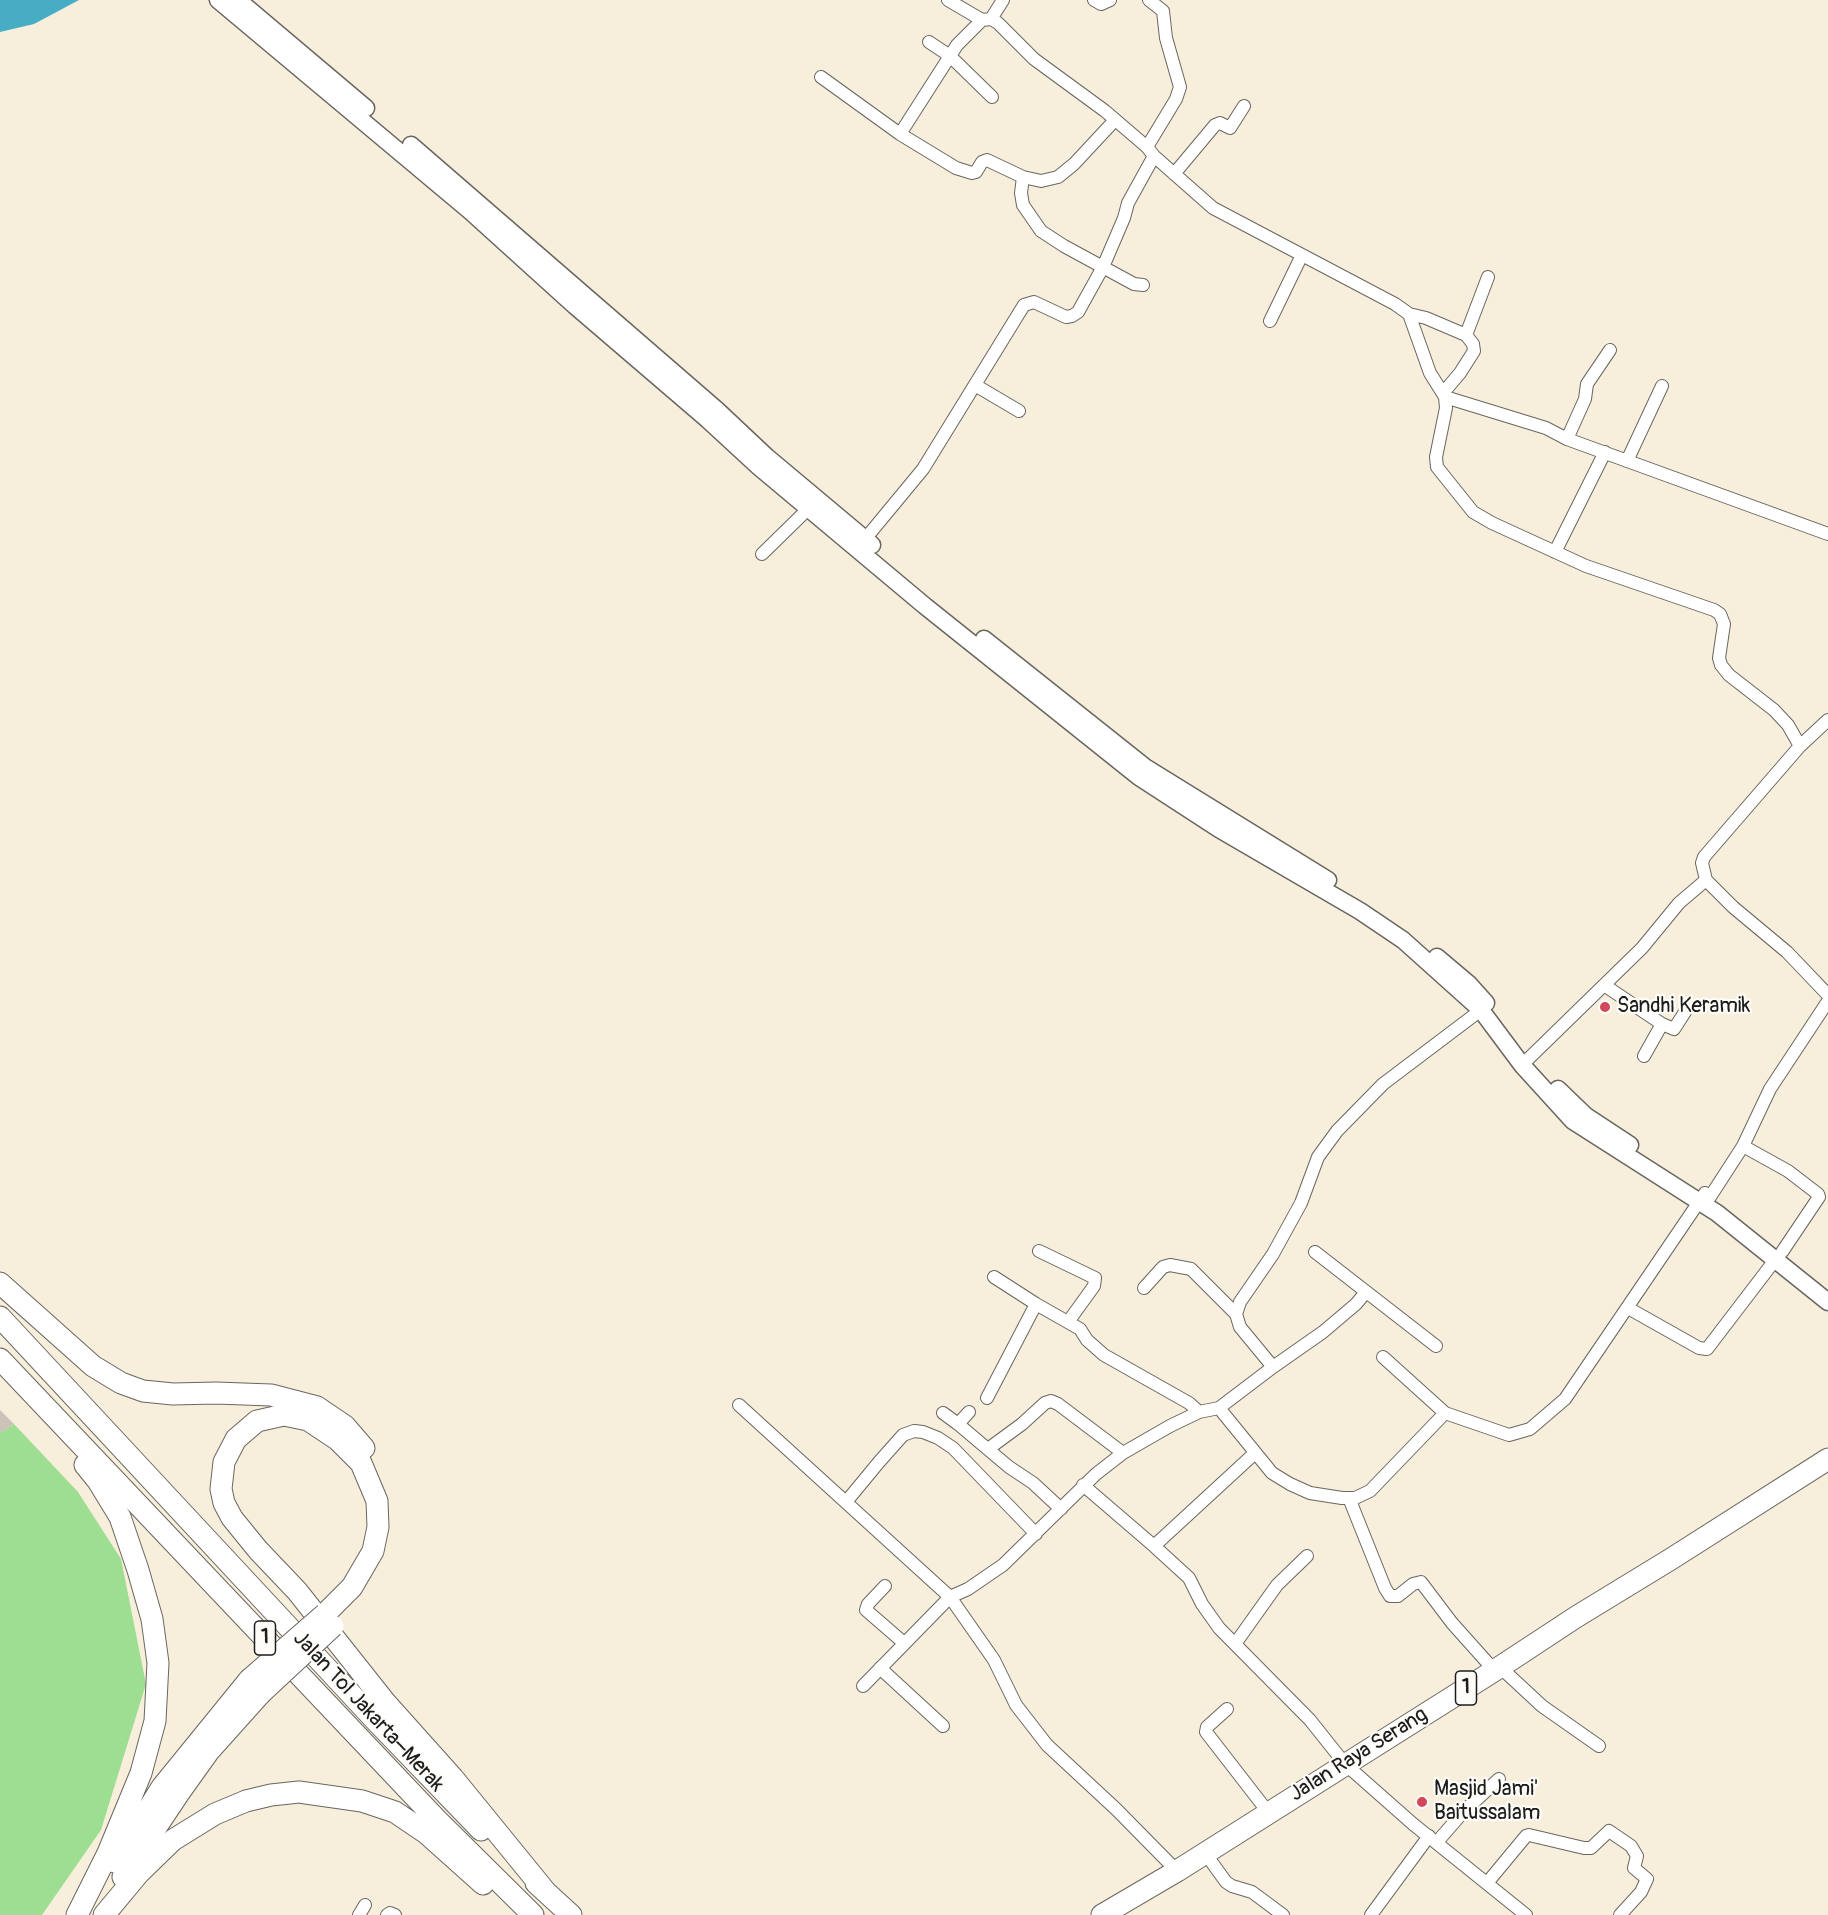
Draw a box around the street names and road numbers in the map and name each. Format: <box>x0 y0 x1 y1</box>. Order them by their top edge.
road number: 1 <box>254 1621 276 1655</box>
street label: Jalan Tol Jakarta–Merak <box>287 1627 449 1797</box>
road number: 1 <box>1456 1671 1476 1705</box>
street label: Jalan Raya Serang <box>1286 1703 1432 1807</box>

